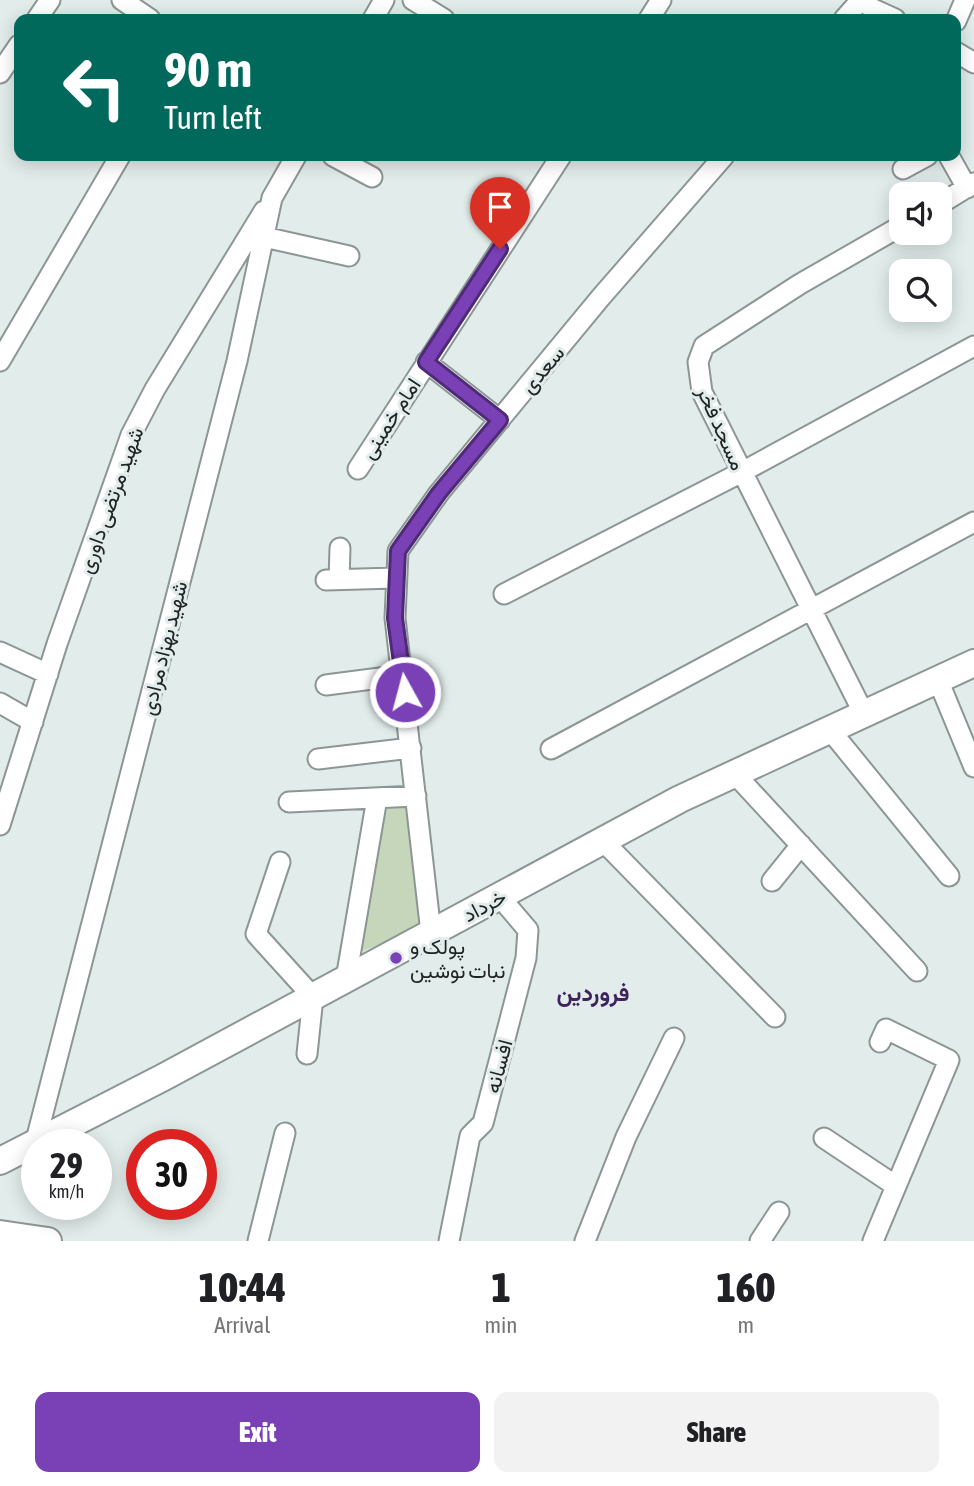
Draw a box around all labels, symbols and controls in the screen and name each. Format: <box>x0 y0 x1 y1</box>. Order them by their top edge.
text: 90 m <box>164 41 252 97</box>
icon: left <box>49 42 140 133</box>
text: Turn left <box>164 99 262 136</box>
pin <box>470 177 530 249</box>
map controls <box>889 182 952 322</box>
button: sound <box>889 182 952 245</box>
icon: arrive <box>481 188 519 226</box>
button: search <box>889 259 952 322</box>
street label: سعدی <box>515 340 569 398</box>
street label: امام خمینی <box>355 373 427 464</box>
street label: مسجد فخر <box>691 381 751 474</box>
street label: شهید مرتضی داوری <box>72 424 149 577</box>
street label: شهید بهزاد مرادی <box>135 578 193 718</box>
position arrow <box>368 655 442 729</box>
street label: خرداد <box>458 884 511 928</box>
place label: پولک و نبات نوشین <box>410 934 505 984</box>
marker: پولک و نبات نوشین <box>388 950 404 966</box>
district label: فروردین <box>556 980 630 1008</box>
street label: افسانه <box>479 1037 517 1095</box>
speed limit sign: 30 <box>126 1129 217 1220</box>
text: 29 <box>50 1145 83 1185</box>
text: km/h <box>49 1181 84 1202</box>
text: 10:44 <box>199 1263 286 1311</box>
text: 1 <box>491 1263 511 1311</box>
text: 160 <box>716 1263 775 1311</box>
text: Arrival <box>214 1312 270 1338</box>
text: min <box>485 1312 518 1338</box>
text: m <box>737 1312 754 1338</box>
button: Exit <box>35 1392 480 1472</box>
button: Share <box>494 1392 939 1472</box>

